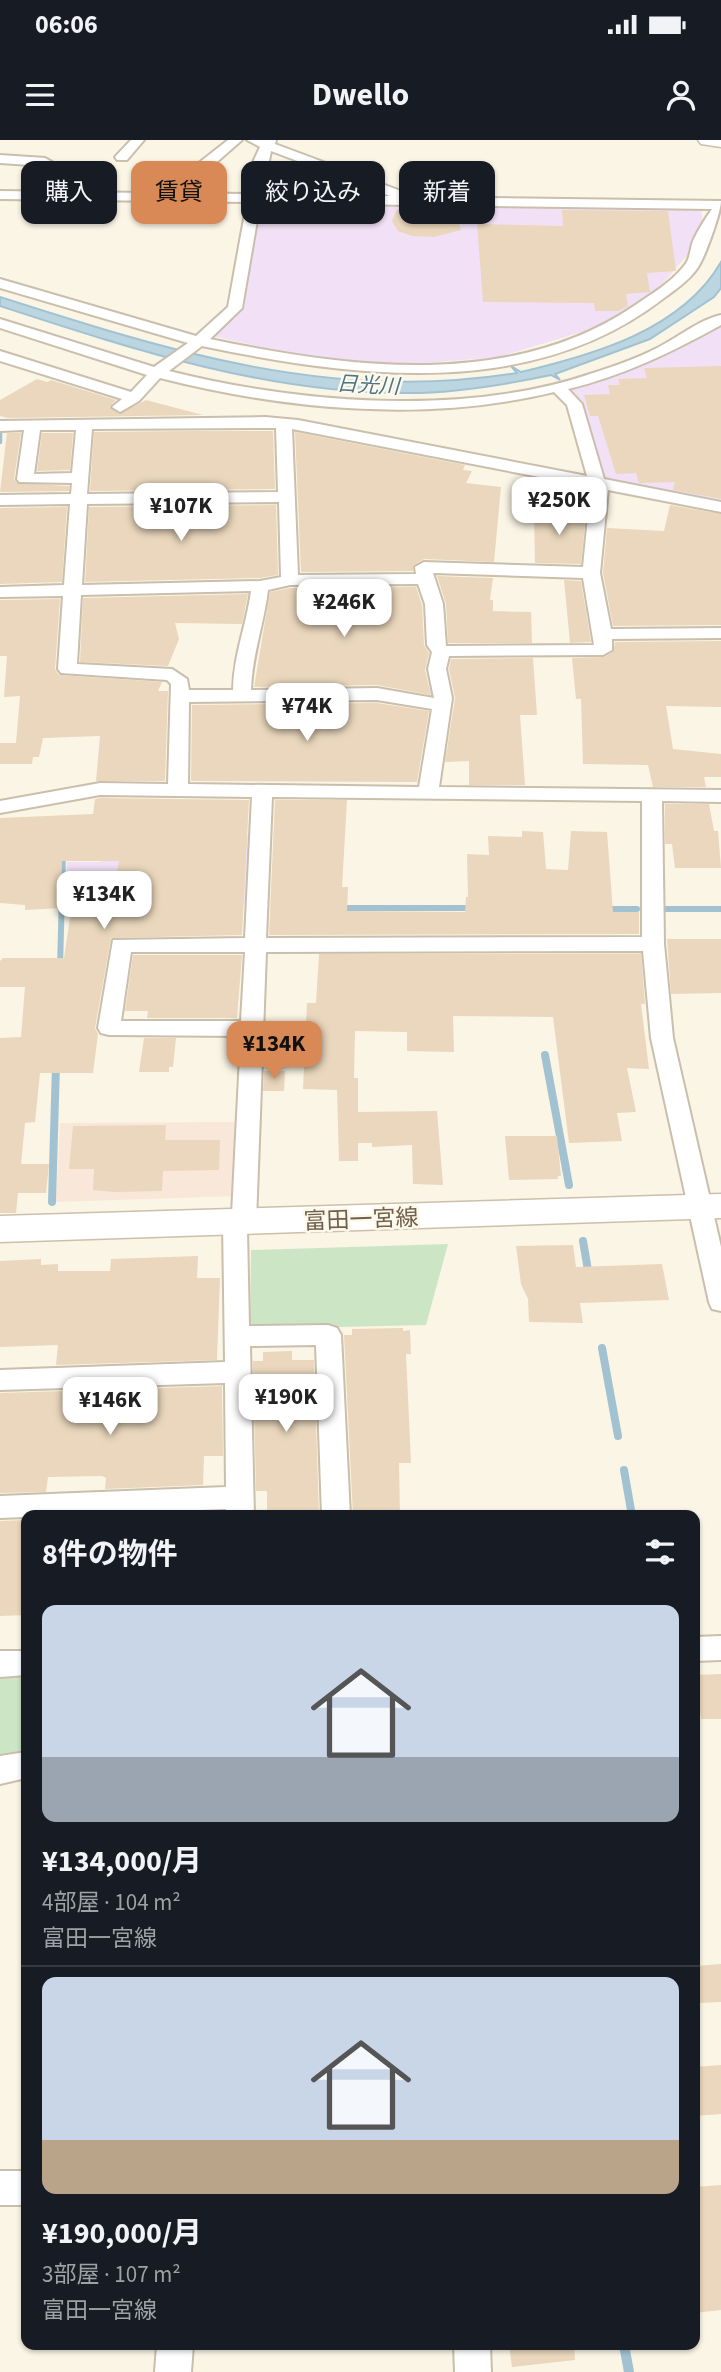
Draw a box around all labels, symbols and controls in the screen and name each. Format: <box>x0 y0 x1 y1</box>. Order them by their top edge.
text: 06:06 <box>35 6 98 43</box>
text: Dwello <box>312 72 409 118</box>
icon: menu <box>21 76 59 114</box>
icon: person <box>662 76 700 114</box>
chip: 購入 <box>21 161 117 224</box>
chip: 賃貸 <box>131 161 227 224</box>
chip: 絞り込み <box>241 161 385 224</box>
chip: 新着 <box>399 161 495 224</box>
water label: 日光川 <box>336 368 402 402</box>
pin: ¥250K <box>510 478 608 537</box>
text: ¥250K <box>528 483 590 516</box>
pin: ¥107K <box>132 484 230 543</box>
text: ¥107K <box>150 489 212 522</box>
pin: ¥246K <box>295 580 393 639</box>
text: ¥246K <box>313 585 375 618</box>
pin: ¥74K <box>266 684 348 743</box>
text: ¥74K <box>282 689 332 722</box>
pin: ¥134K <box>55 872 153 931</box>
text: ¥134K <box>73 877 135 910</box>
pin: ¥134K <box>225 1021 323 1081</box>
text: ¥134K <box>243 1027 305 1060</box>
street label: 富田一宮線 <box>303 1201 419 1238</box>
pin: ¥190K <box>237 1374 335 1434</box>
pin: ¥146K <box>61 1378 159 1437</box>
text: ¥190K <box>255 1380 317 1413</box>
text: ¥146K <box>79 1383 141 1416</box>
text: 8件の物件 <box>42 1533 178 1576</box>
icon: filters <box>641 1533 679 1571</box>
icon: home <box>298 1650 424 1776</box>
text: ¥134,000/月 <box>42 1840 202 1883</box>
text: 4部屋 · 104 m² <box>42 1886 181 1919</box>
text: 富田一宮線 <box>42 1922 157 1955</box>
icon: home <box>298 2022 424 2148</box>
text: ¥190,000/月 <box>42 2212 202 2255</box>
text: 3部屋 · 107 m² <box>42 2258 181 2291</box>
text: 富田一宮線 <box>42 2294 157 2327</box>

